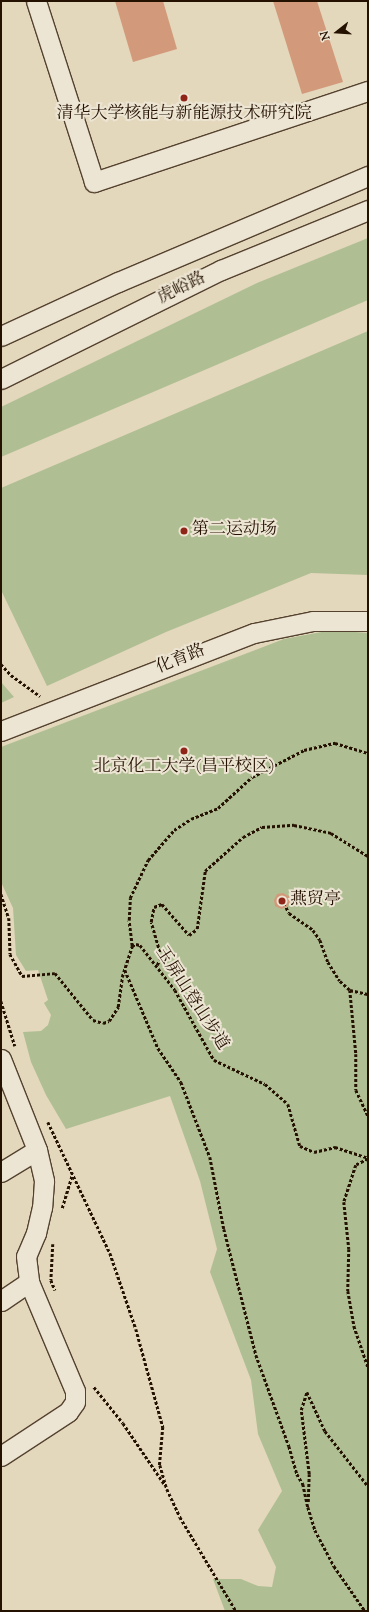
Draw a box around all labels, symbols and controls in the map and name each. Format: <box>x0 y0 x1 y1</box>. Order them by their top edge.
north arrow <box>317 12 357 52</box>
text: N <box>317 29 334 42</box>
marker: 清华大学核能与新能源技术研究院 <box>179 93 189 103</box>
place label: 清华大学核能与新能源技术研究院 <box>57 105 311 125</box>
street label: 虎峪路 <box>155 269 209 309</box>
place label: 第二运动场 <box>192 521 277 541</box>
marker: 第二运动场 <box>179 526 189 536</box>
street label: 化育路 <box>154 641 208 679</box>
marker: 北京化工大学(昌平校区) <box>179 746 189 756</box>
place label: 北京化工大学(昌平校区) <box>93 758 275 778</box>
place label: 燕贸亭 <box>290 891 341 911</box>
marker: 燕贸亭 <box>277 896 287 906</box>
street label: 玉屏山登山步道 <box>150 944 232 1054</box>

